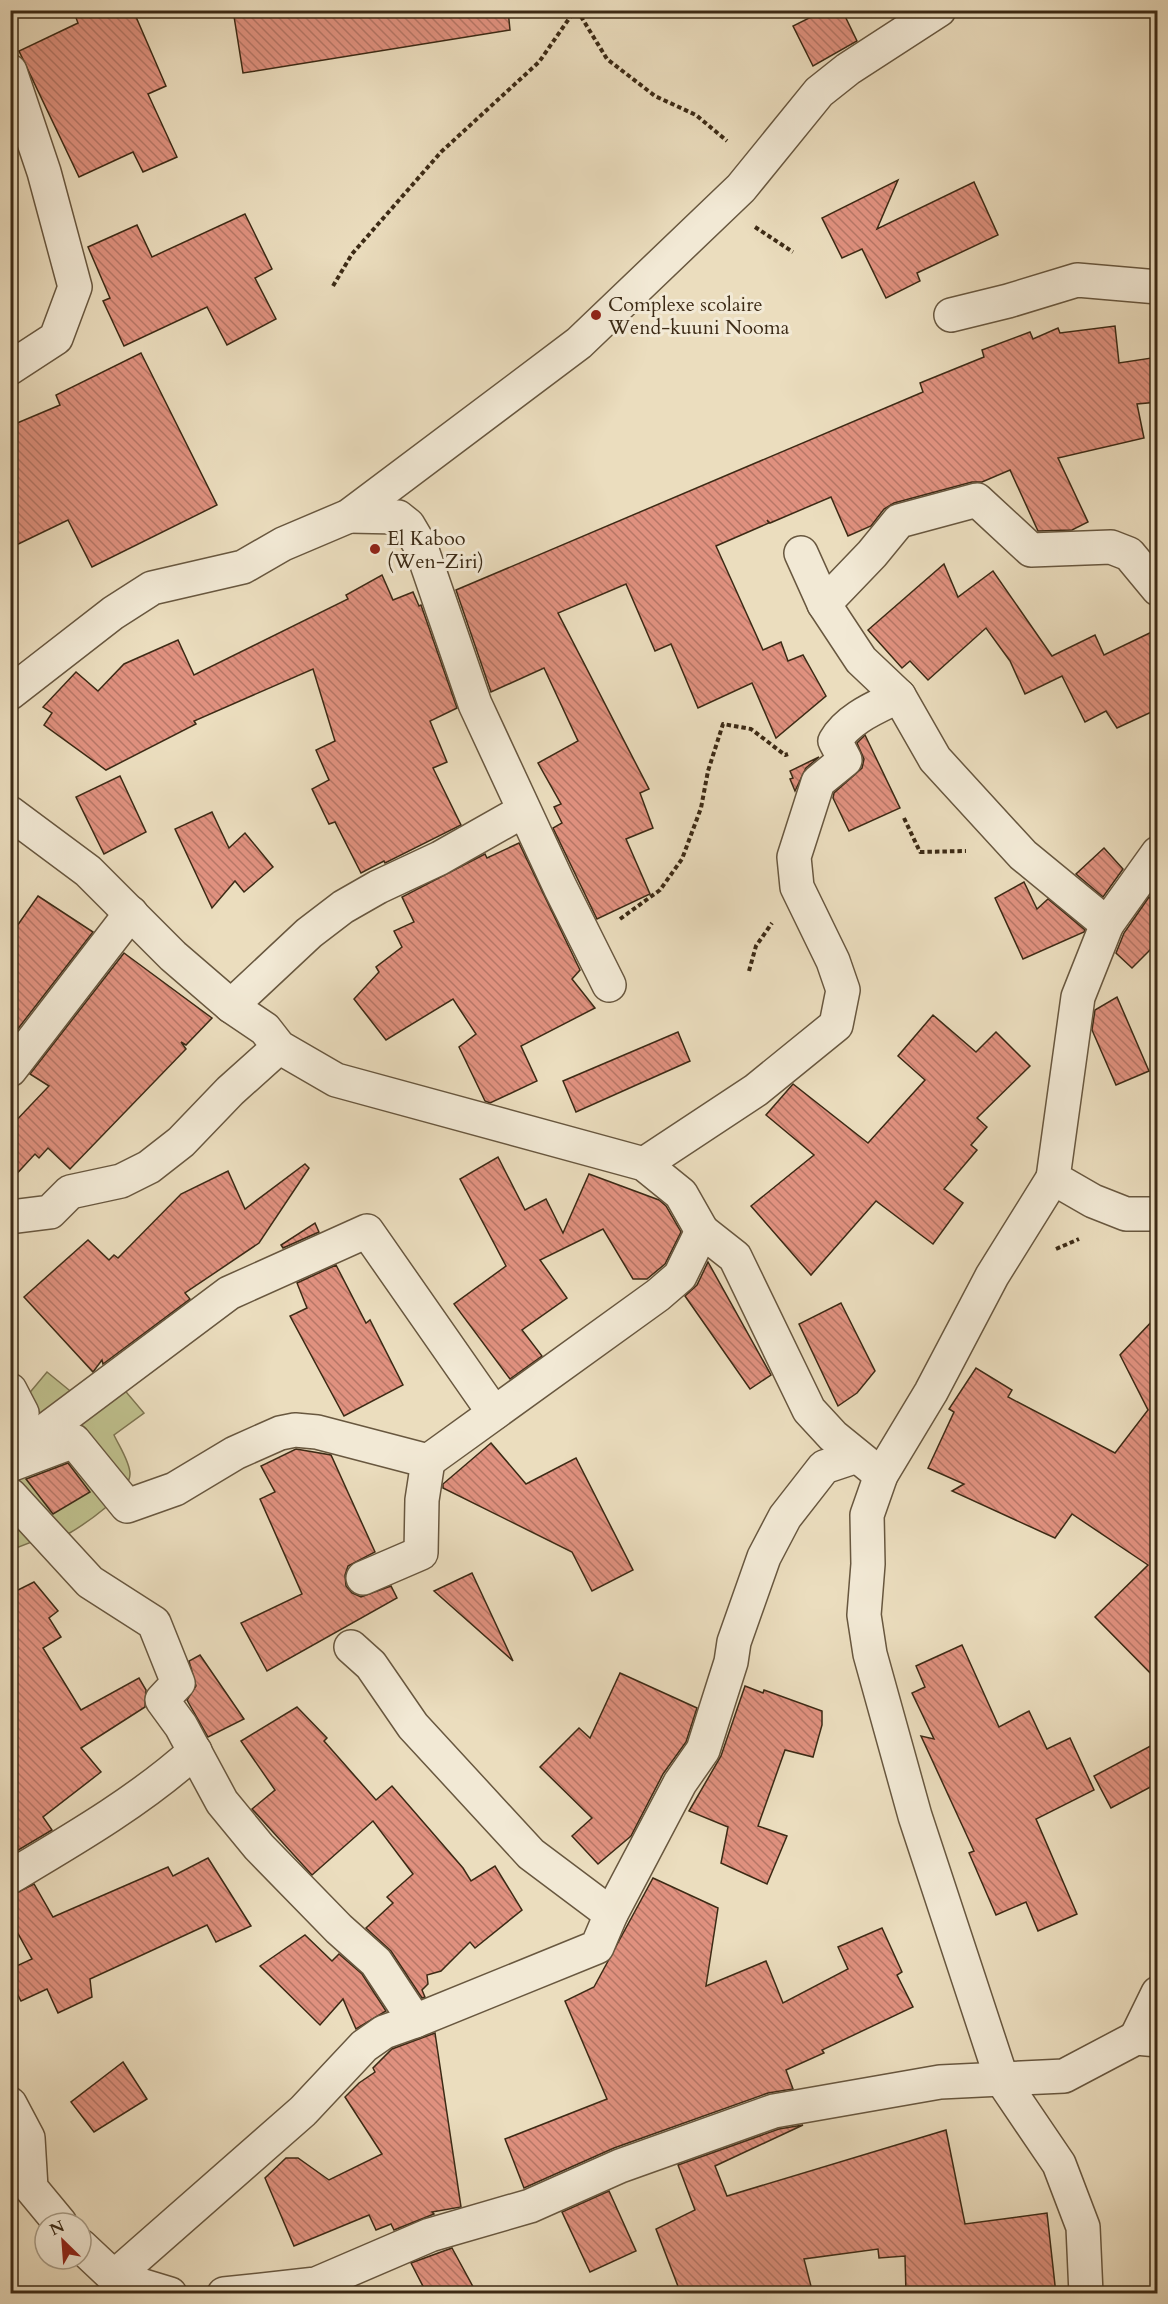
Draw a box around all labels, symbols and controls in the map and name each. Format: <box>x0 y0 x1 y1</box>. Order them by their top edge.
place label: Complexe scolaire Wend-kuuni Nooma <box>607 291 790 341</box>
marker: Complexe scolaire Wend-kuuni Nooma <box>589 308 603 322</box>
place label: El Kaboo (Wen-Ziri) <box>387 525 484 575</box>
marker: El Kaboo (Wen-Ziri) <box>368 542 382 556</box>
north arrow <box>33 2211 93 2271</box>
text: N <box>46 2215 68 2241</box>

